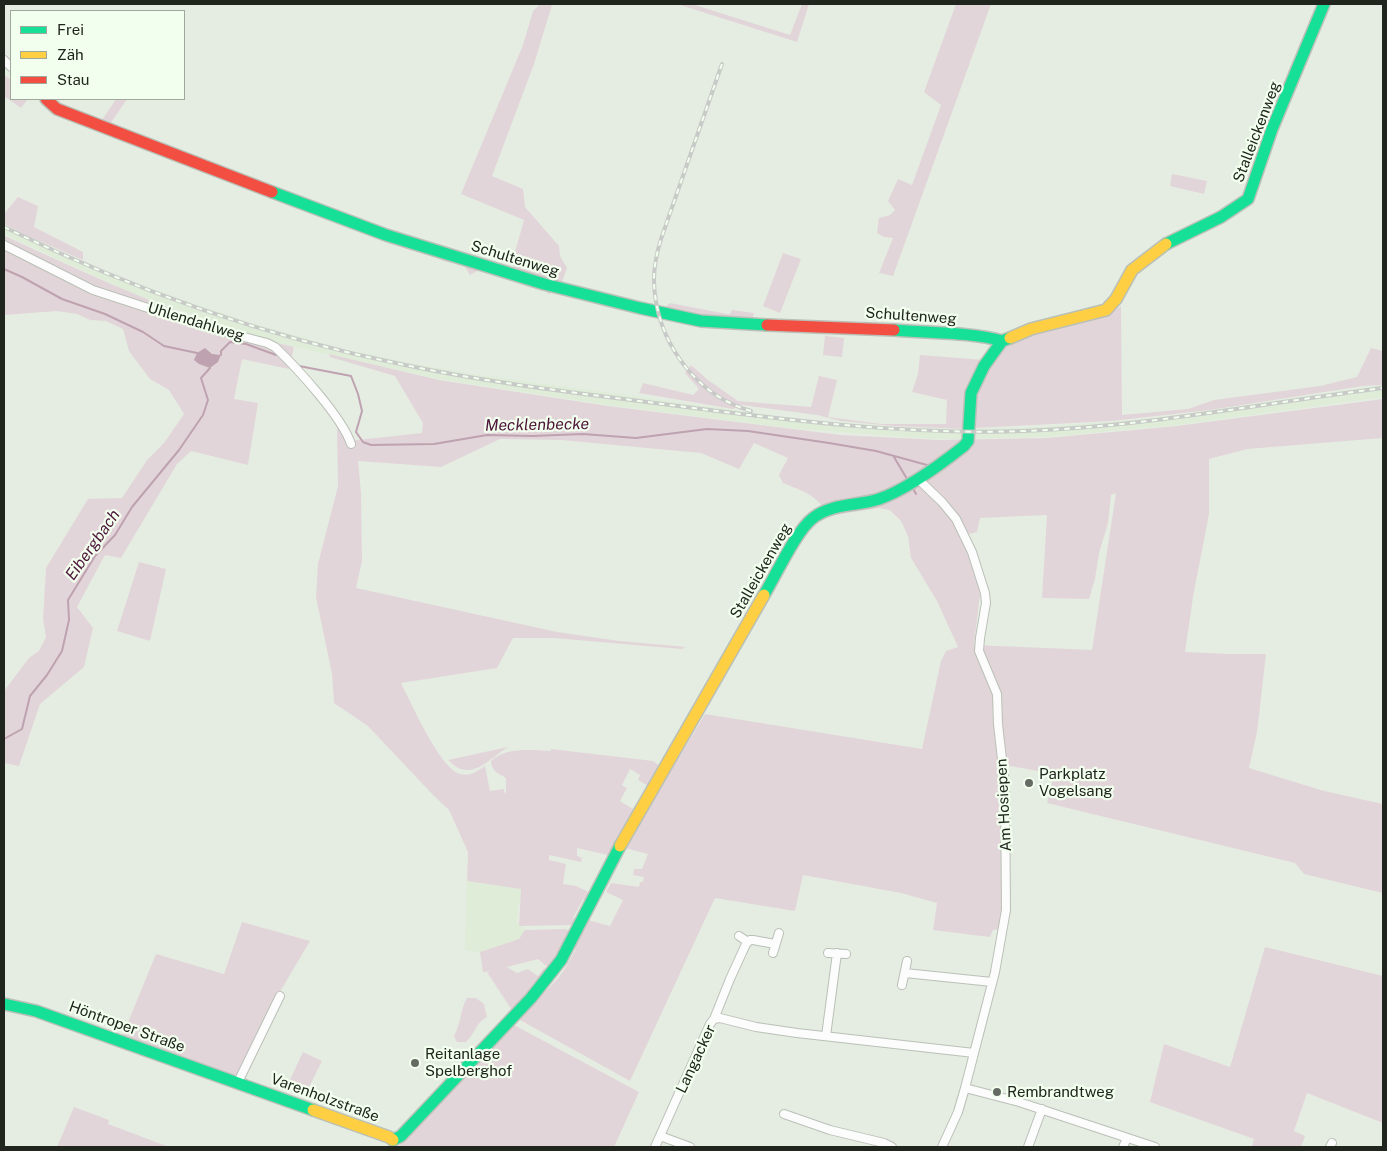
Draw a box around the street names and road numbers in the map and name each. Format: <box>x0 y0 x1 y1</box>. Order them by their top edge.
street label: Stalleickenweg <box>1229 79 1285 185</box>
street label: Schultenweg <box>469 237 561 281</box>
street label: Uhlendahlweg <box>146 299 246 345</box>
street label: Schultenweg <box>865 304 957 328</box>
street label: Stalleickenweg <box>726 520 796 622</box>
street label: Am Hosiepen <box>993 758 1015 852</box>
street label: Höntroper Straße <box>67 998 187 1056</box>
street label: Langacker <box>672 1022 720 1096</box>
street label: Varenholzstraße <box>268 1070 382 1126</box>

